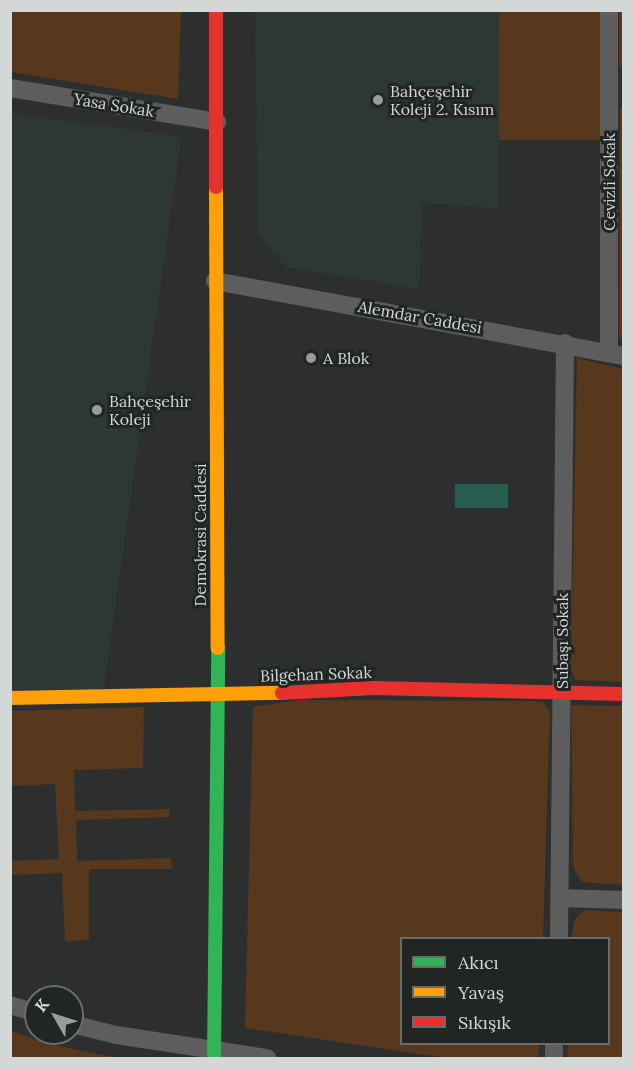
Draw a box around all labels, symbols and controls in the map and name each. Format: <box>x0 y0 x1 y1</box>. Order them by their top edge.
place label: Bahçeşehir Koleji 2. Kısım <box>390 81 494 119</box>
street label: Yasa Sokak <box>72 89 156 121</box>
marker: Bahçeşehir Koleji 2. Kısım <box>371 93 385 107</box>
street label: Cevizli Sokak <box>599 133 619 231</box>
street label: Alemdar Caddesi <box>357 297 483 337</box>
place label: A Blok <box>323 348 369 368</box>
marker: A Blok <box>304 351 318 365</box>
place label: Bahçeşehir Koleji <box>109 391 191 429</box>
marker: Bahçeşehir Koleji <box>90 403 104 417</box>
street label: Demokrasi Caddesi <box>190 463 210 607</box>
street label: Subaşı Sokak <box>552 593 572 689</box>
street label: Bilgehan Sokak <box>260 662 372 686</box>
legend <box>400 937 610 1045</box>
text: Akıcı <box>458 951 499 974</box>
text: Yavaş <box>458 981 504 1004</box>
north arrow <box>24 985 84 1045</box>
text: K <box>30 994 53 1016</box>
text: Sıkışık <box>458 1011 511 1034</box>

